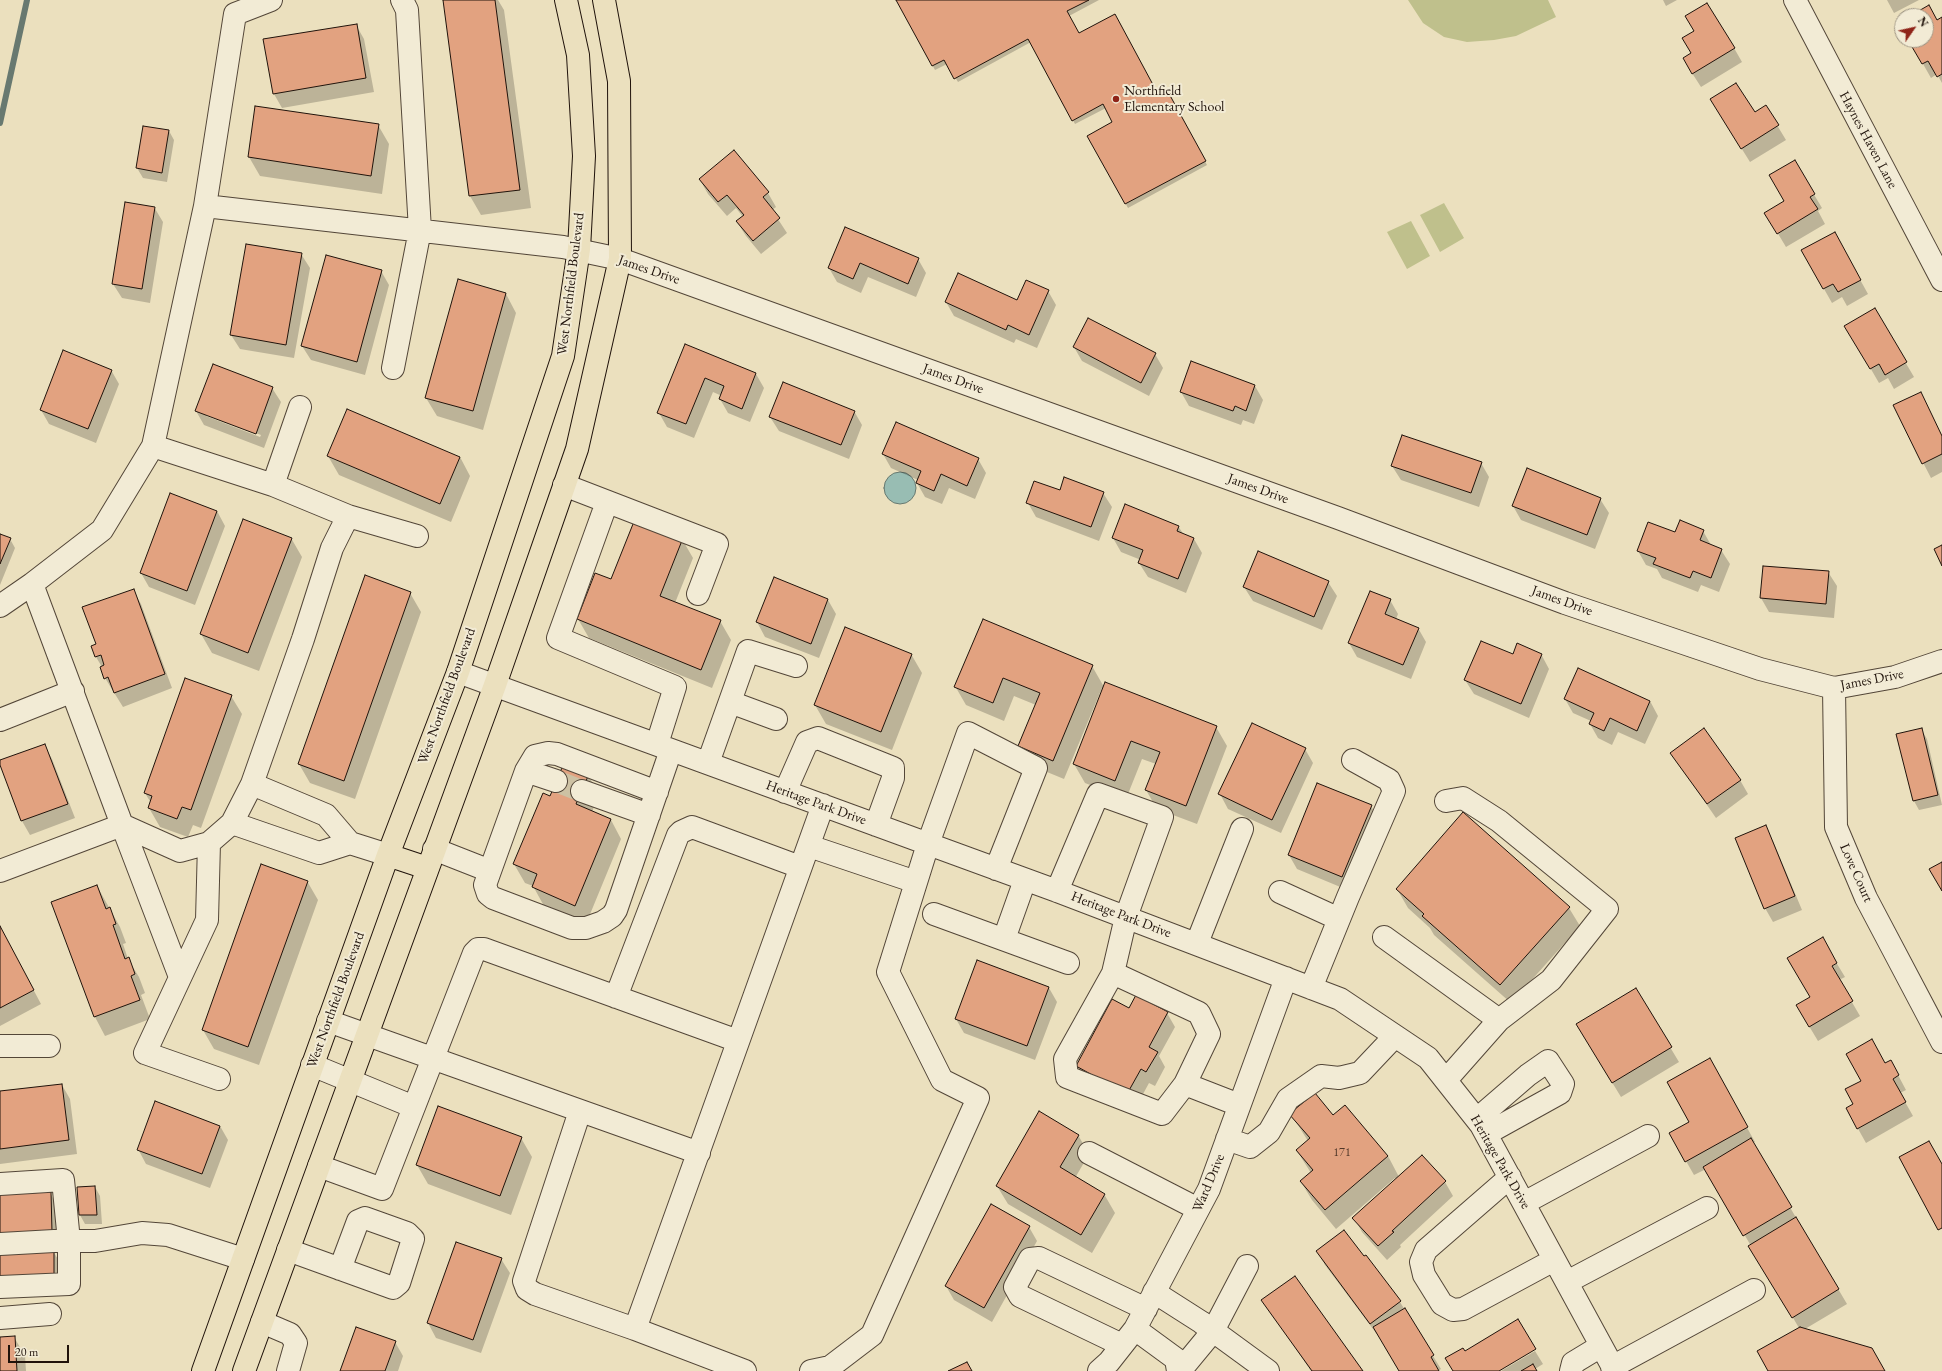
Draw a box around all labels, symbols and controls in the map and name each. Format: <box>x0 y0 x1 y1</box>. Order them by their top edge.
north arrow <box>1894 8 1934 48</box>
text: N <box>1915 14 1931 29</box>
place label: Northfield Elementary School <box>1124 83 1224 116</box>
street label: Haynes Haven Lane <box>1835 88 1901 192</box>
marker: Northfield Elementary School <box>1111 94 1121 104</box>
street label: West Northfield Boulevard <box>554 212 588 356</box>
street label: James Drive <box>616 252 682 288</box>
street label: James Drive <box>920 360 986 398</box>
street label: James Drive <box>1225 470 1291 508</box>
street label: James Drive <box>1529 582 1595 620</box>
street label: West Northfield Boulevard <box>415 626 479 766</box>
street label: James Drive <box>1839 666 1905 694</box>
street label: Heritage Park Drive <box>763 777 869 829</box>
street label: Love Court <box>1836 841 1876 905</box>
street label: Heritage Park Drive <box>1069 888 1173 942</box>
street label: West Northfield Boulevard <box>304 930 368 1070</box>
street label: Heritage Park Drive <box>1466 1112 1534 1212</box>
house number: 171 <box>1333 1146 1351 1160</box>
street label: Ward Drive <box>1189 1151 1229 1215</box>
scale bar <box>10 1337 71 1363</box>
text: 20 m <box>15 1344 38 1360</box>

